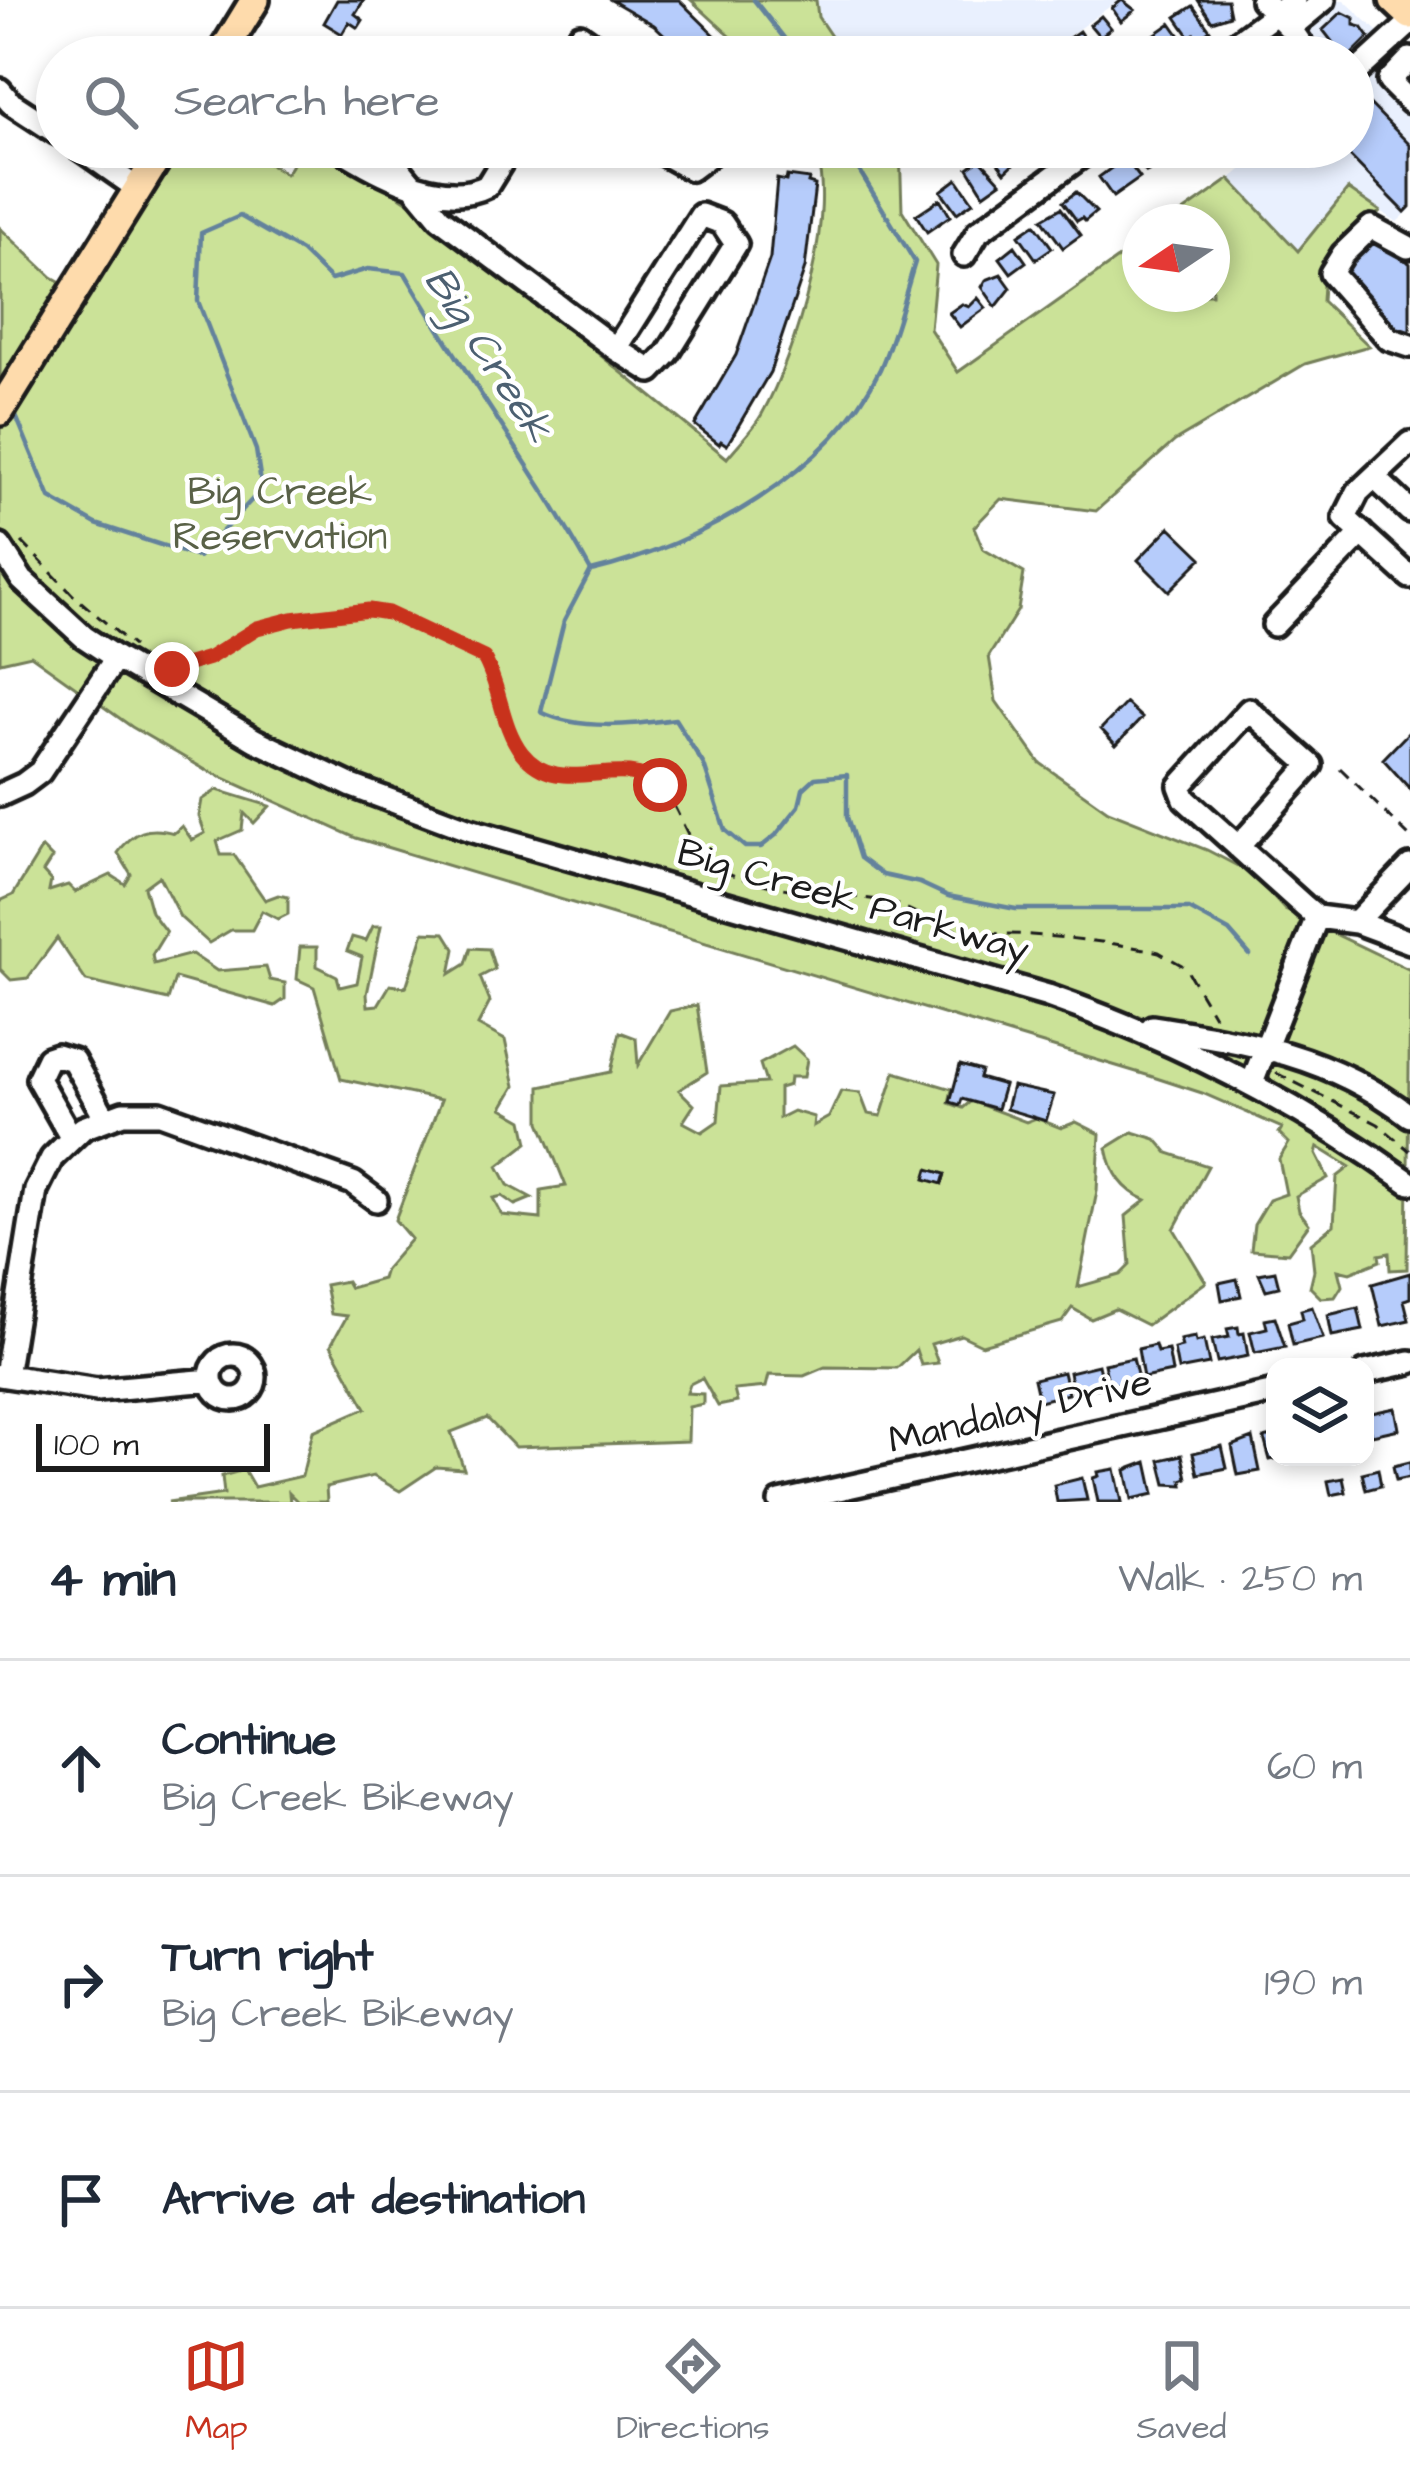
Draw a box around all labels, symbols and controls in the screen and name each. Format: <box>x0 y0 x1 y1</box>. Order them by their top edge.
search box <box>36 36 1374 168</box>
icon: search <box>78 69 144 135</box>
text: Search here <box>174 71 440 133</box>
north arrow <box>1122 204 1230 312</box>
water label: Big Creek <box>409 256 567 456</box>
park label: Big Creek Reservation <box>173 466 387 565</box>
route end <box>145 642 199 696</box>
route start <box>633 758 687 812</box>
street label: Big Creek Parkway <box>671 826 1035 979</box>
street label: Mandalay Drive <box>883 1355 1157 1469</box>
map controls <box>1266 1358 1374 1466</box>
button: layers <box>1266 1358 1374 1466</box>
scale bar <box>36 1418 270 1471</box>
text: 100 m <box>54 1422 139 1468</box>
text: 4 min <box>48 1545 176 1616</box>
text: Walk · 250 m <box>1118 1553 1362 1607</box>
text: Continue <box>162 1710 336 1772</box>
icon: ahead <box>48 1735 114 1801</box>
text: 60 m <box>1267 1741 1362 1795</box>
text: Big Creek Bikeway <box>162 1772 514 1826</box>
text: Turn right <box>162 1926 374 1988</box>
icon: right <box>48 1951 114 2017</box>
text: 190 m <box>1264 1957 1362 2011</box>
text: Big Creek Bikeway <box>162 1988 514 2042</box>
icon: arrive <box>48 2167 114 2233</box>
text: Arrive at destination <box>162 2169 585 2231</box>
tab: Map <box>183 2333 249 2451</box>
tab: Directions <box>616 2333 770 2451</box>
tab: Saved <box>1137 2333 1227 2451</box>

